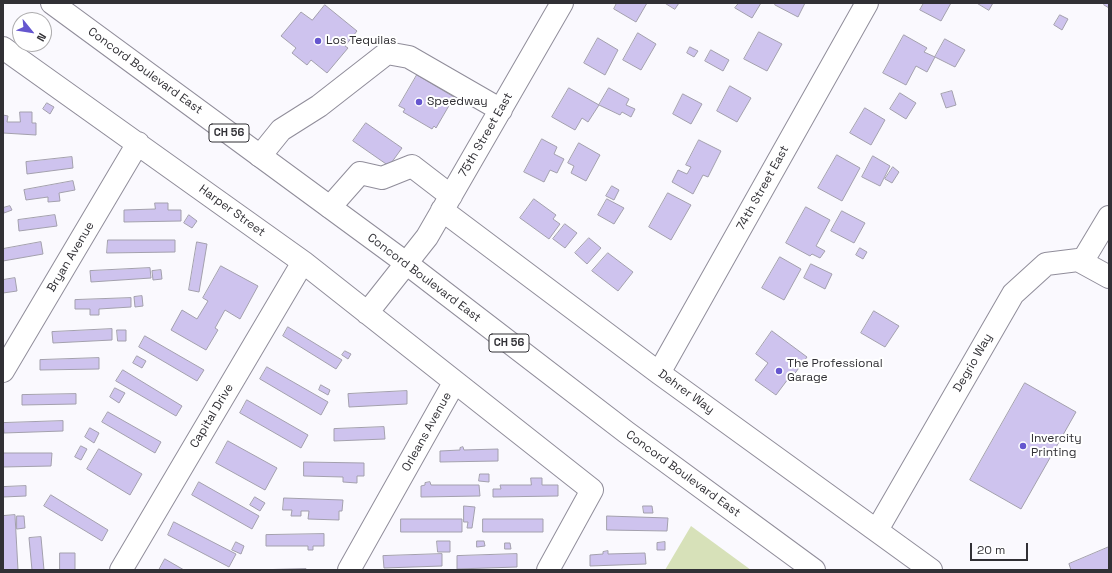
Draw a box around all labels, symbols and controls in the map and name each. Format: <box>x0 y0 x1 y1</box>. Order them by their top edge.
north arrow <box>12 12 52 52</box>
street label: Concord Boulevard East <box>85 25 205 117</box>
text: N <box>34 31 49 44</box>
place label: Los Tequilas <box>326 34 396 48</box>
marker: Los Tequilas <box>313 36 323 46</box>
street label: 75th Street East <box>456 90 516 180</box>
place label: Speedway <box>427 95 488 109</box>
marker: Speedway <box>414 97 424 107</box>
road number: CH 56 <box>209 124 249 142</box>
street label: 74th Street East <box>734 143 792 233</box>
street label: Harper Street <box>196 182 268 240</box>
street label: Bryan Avenue <box>44 219 98 295</box>
street label: Concord Boulevard East <box>364 231 484 325</box>
street label: Degrio Way <box>950 331 996 395</box>
road number: CH 56 <box>489 334 529 352</box>
place label: The Professional Garage <box>787 357 883 385</box>
marker: The Professional Garage <box>774 366 784 376</box>
street label: Dehrer Way <box>655 367 717 417</box>
street label: Capital Drive <box>187 381 237 451</box>
street label: Orleans Avenue <box>399 390 455 474</box>
street label: Concord Boulevard East <box>623 428 743 520</box>
place label: Invercity Printing <box>1031 432 1082 460</box>
marker: Invercity Printing <box>1018 441 1028 451</box>
scale bar <box>972 535 1030 561</box>
text: 20 m <box>977 542 1005 558</box>

